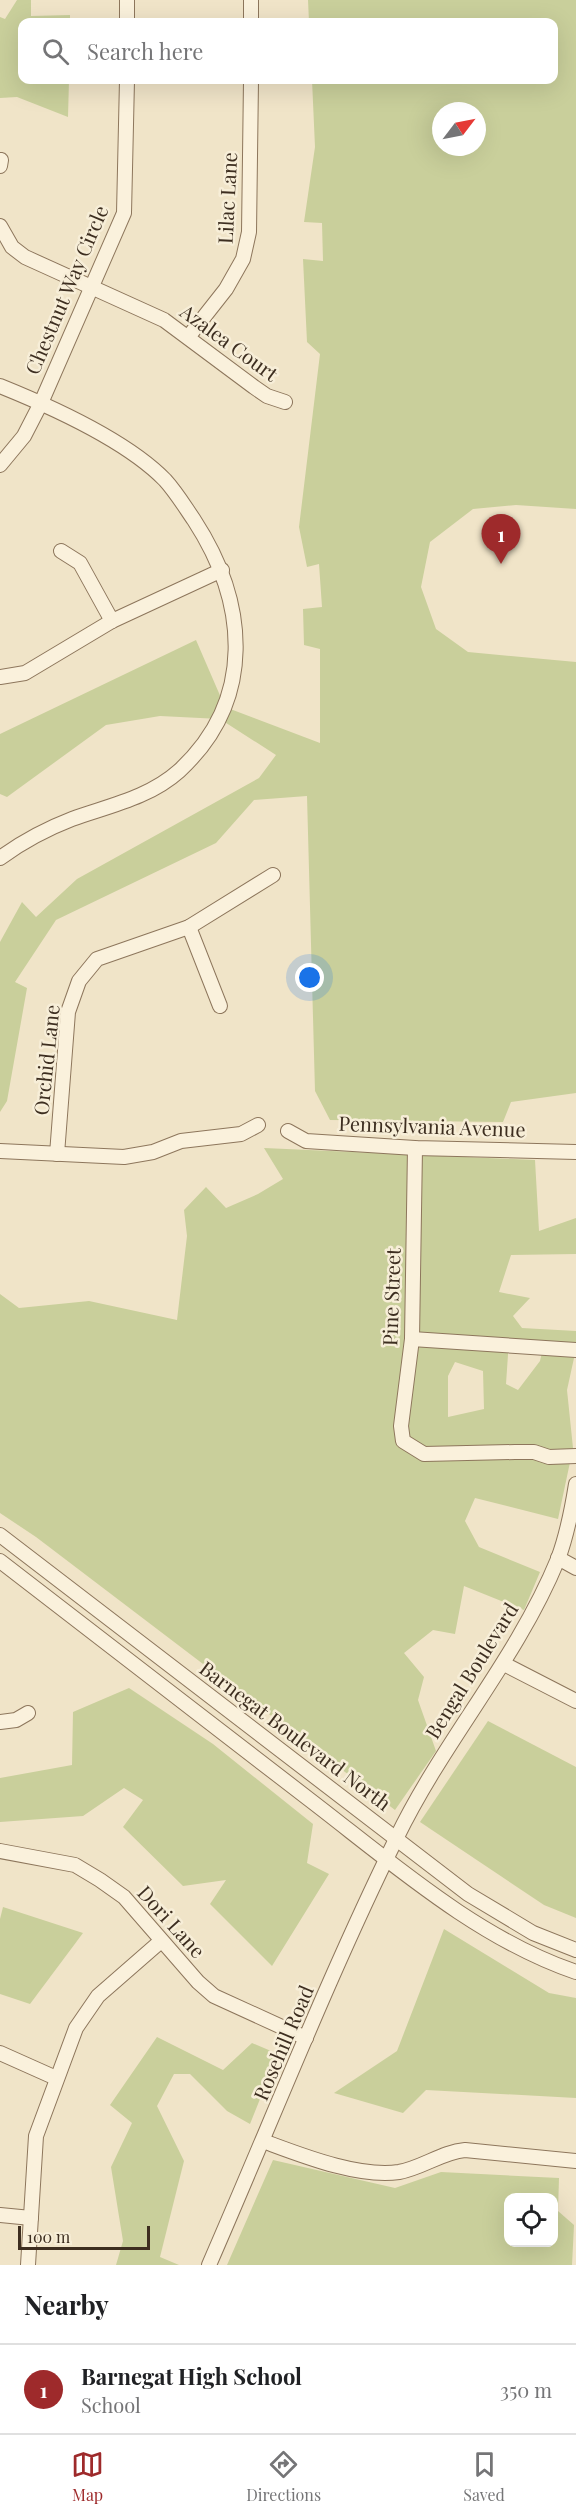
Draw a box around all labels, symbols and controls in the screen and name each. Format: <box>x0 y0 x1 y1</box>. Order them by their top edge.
search box <box>18 18 558 84</box>
icon: search <box>39 35 72 68</box>
text: Search here <box>87 36 203 66</box>
north arrow <box>432 102 486 156</box>
street label: Lilac Lane <box>211 151 242 244</box>
street label: Chestnut Way Circle <box>18 201 113 378</box>
street label: Azalea Court <box>175 297 285 387</box>
pin: 1 <box>482 514 520 564</box>
your location <box>295 963 324 992</box>
street label: Orchid Lane <box>26 1003 65 1116</box>
street label: Pennsylvania Avenue <box>338 1109 526 1142</box>
street label: Pine Street <box>375 1246 406 1347</box>
street label: Bengal Boulevard <box>418 1597 524 1743</box>
street label: Barnegat Boulevard North <box>195 1654 397 1816</box>
street label: Dori Lane <box>132 1879 212 1963</box>
street label: Rosehill Road <box>246 1980 319 2104</box>
map controls <box>504 2193 558 2247</box>
button: locate <box>504 2193 558 2247</box>
scale bar <box>18 2223 150 2250</box>
text: 100 m <box>27 2226 70 2247</box>
text: Nearby <box>24 2287 109 2322</box>
text: Barnegat High School <box>81 2361 302 2391</box>
text: 1 <box>40 2376 47 2403</box>
text: 350 m <box>500 2376 552 2403</box>
text: School <box>81 2391 141 2418</box>
tab: Map <box>71 2448 104 2505</box>
tab: Directions <box>246 2448 321 2505</box>
tab: Saved <box>463 2448 505 2505</box>

